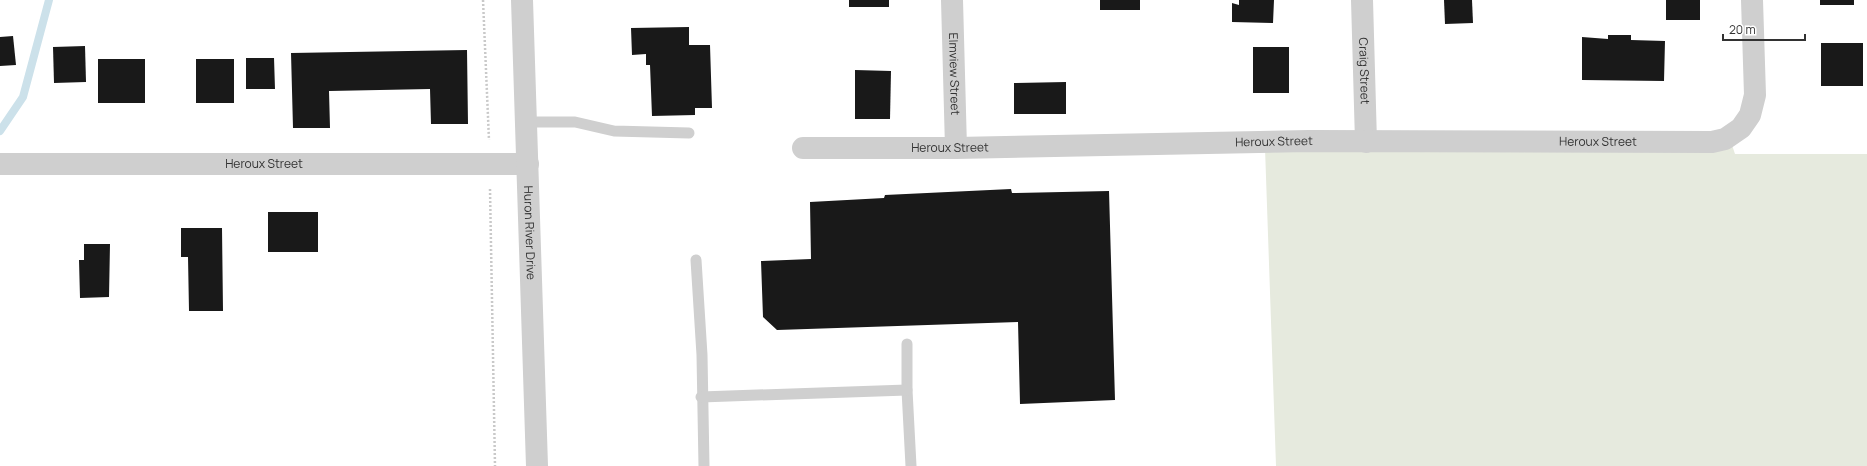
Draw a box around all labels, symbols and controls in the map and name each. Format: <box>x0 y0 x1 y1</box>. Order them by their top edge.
scale bar <box>1723 16 1805 42</box>
text: 20 m <box>1729 21 1756 38</box>
street label: Elmview Street <box>945 33 964 116</box>
street label: Craig Street <box>1355 37 1374 105</box>
street label: Heroux Street <box>1235 132 1313 150</box>
street label: Heroux Street <box>1559 133 1637 150</box>
street label: Heroux Street <box>911 138 989 156</box>
street label: Heroux Street <box>225 155 303 172</box>
street label: Huron River Drive <box>520 185 540 280</box>

